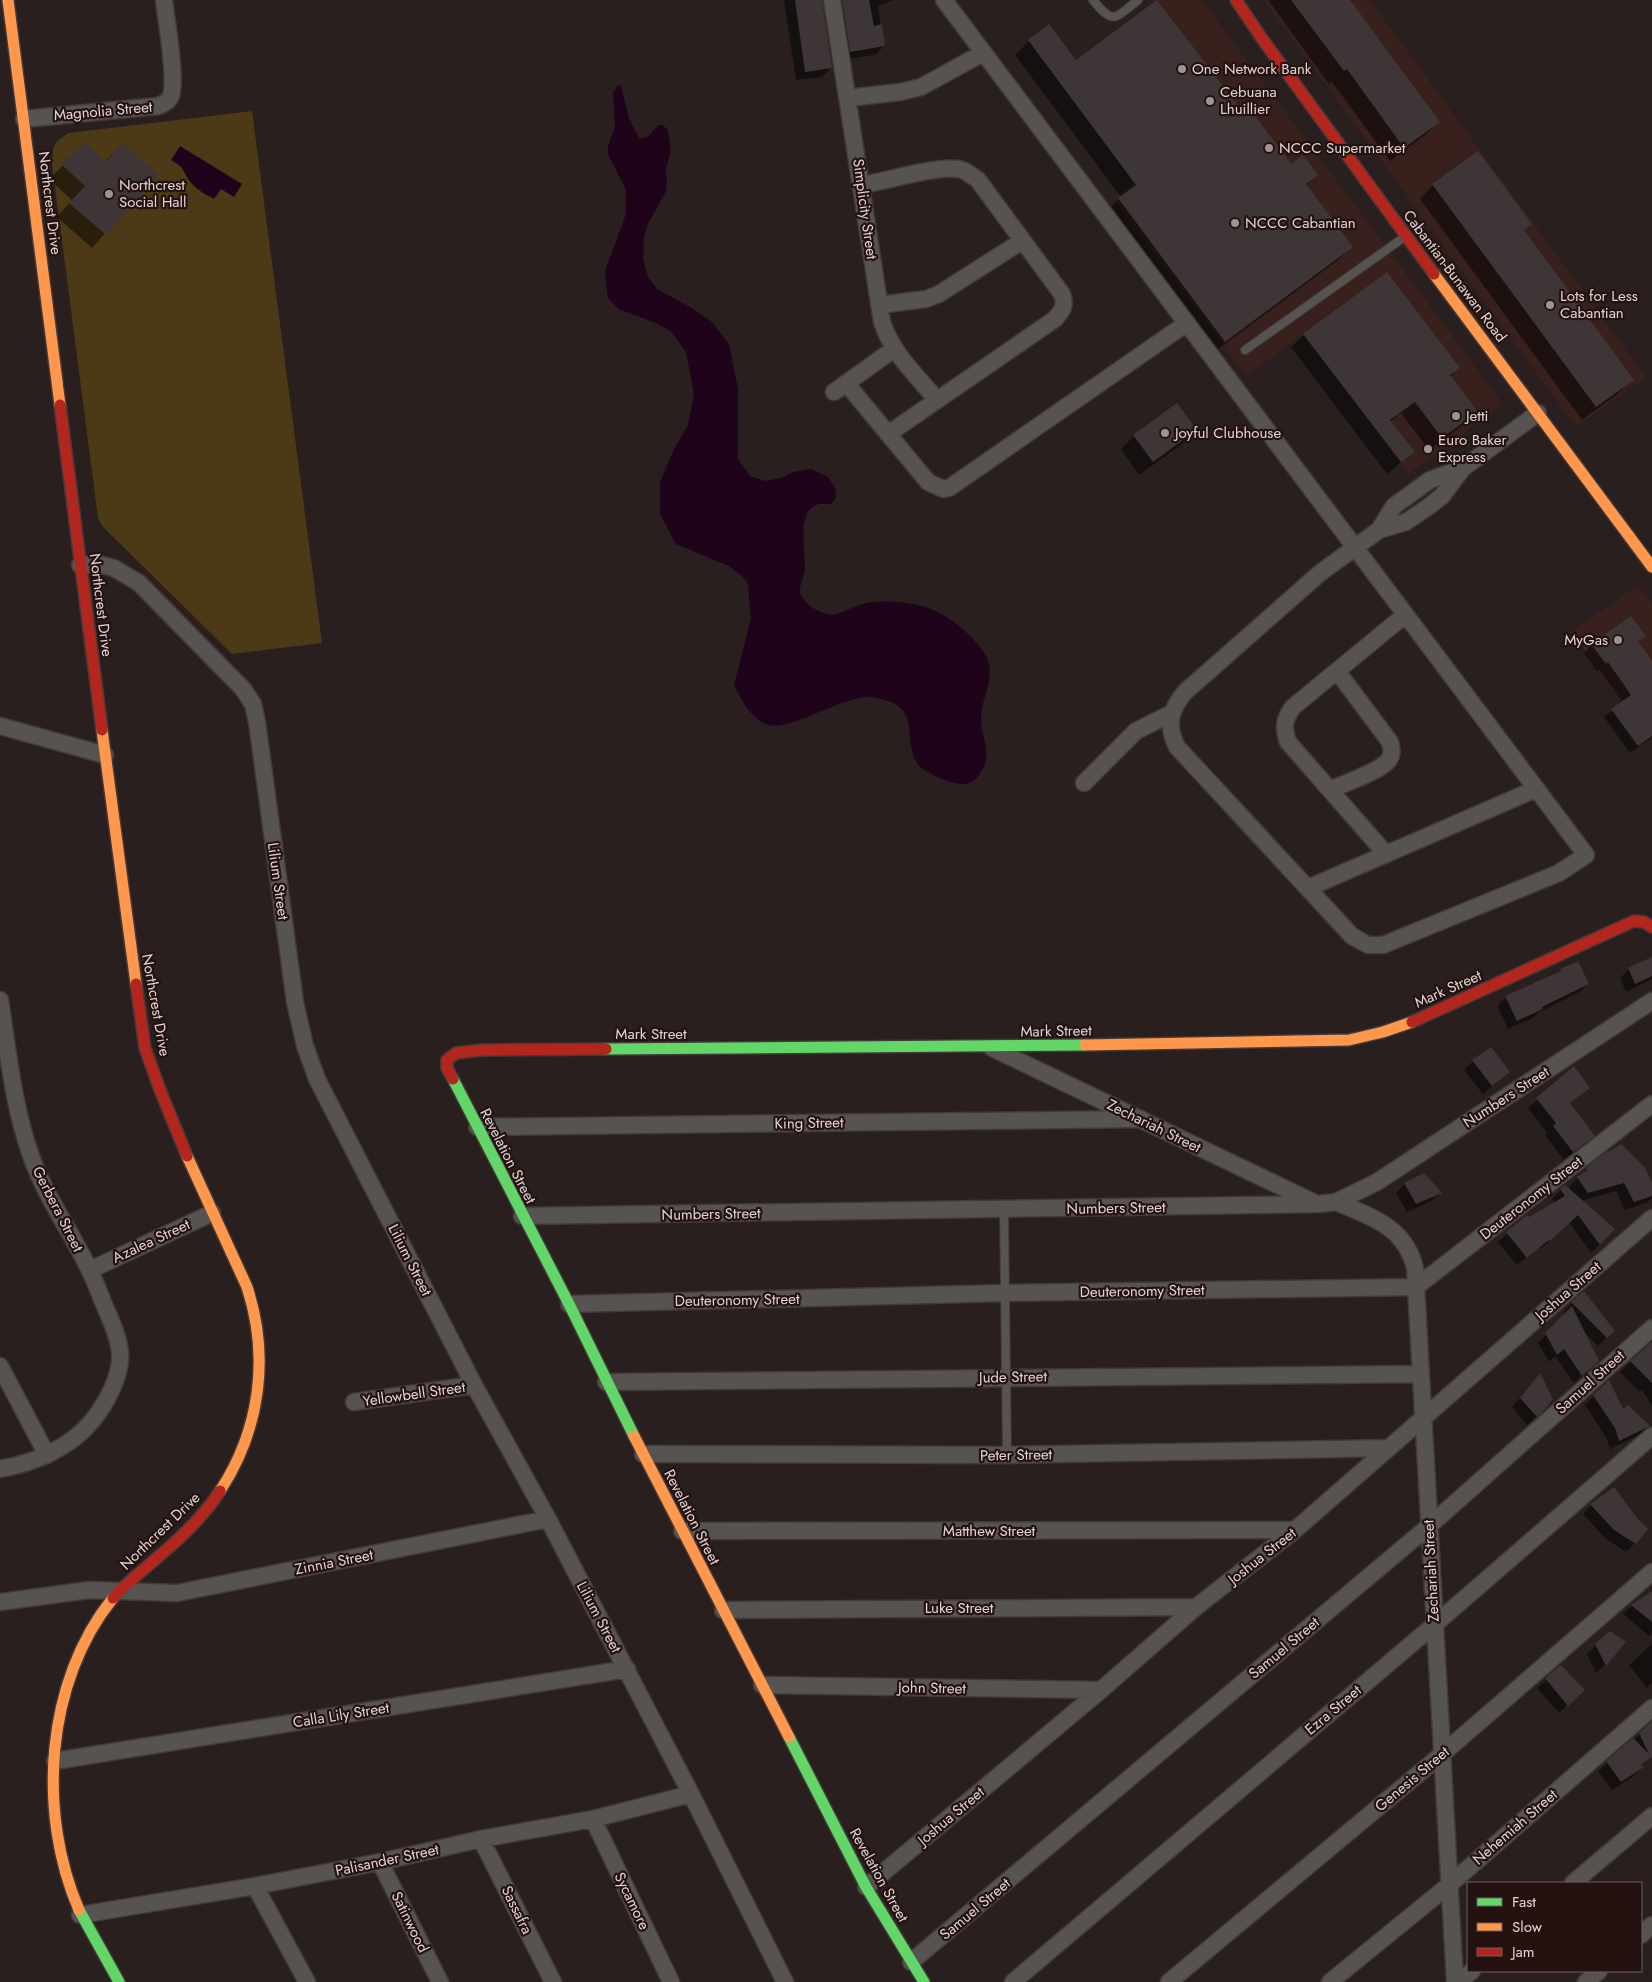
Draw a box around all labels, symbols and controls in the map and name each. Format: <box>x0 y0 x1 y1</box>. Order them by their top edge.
place label: One Network Bank <box>1192 58 1312 80</box>
marker: One Network Bank <box>1176 63 1188 75</box>
place label: Cebuana Lhuillier <box>1220 81 1277 120</box>
marker: Cebuana Lhuillier <box>1204 95 1216 107</box>
street label: Magnolia Street <box>53 96 154 126</box>
place label: NCCC Supermarket <box>1279 137 1406 159</box>
marker: NCCC Supermarket <box>1263 142 1275 154</box>
street label: Northcrest Drive <box>33 150 67 256</box>
street label: Simplicity Street <box>847 157 883 261</box>
place label: Northcrest Social Hall <box>119 174 187 213</box>
marker: Northcrest Social Hall <box>103 188 115 200</box>
street label: Cabantian-Bunawan Road <box>1398 205 1512 347</box>
place label: NCCC Cabantian <box>1245 212 1356 234</box>
marker: NCCC Cabantian <box>1229 217 1241 229</box>
place label: Lots for Less Cabantian <box>1560 285 1638 324</box>
marker: Lots for Less Cabantian <box>1544 299 1556 311</box>
place label: Jetti <box>1464 405 1488 427</box>
marker: Jetti <box>1450 410 1462 422</box>
place label: Joyful Clubhouse <box>1173 422 1281 444</box>
marker: Joyful Clubhouse <box>1159 427 1171 439</box>
place label: Euro Baker Express <box>1438 429 1507 468</box>
marker: Euro Baker Express <box>1422 443 1434 455</box>
street label: Northcrest Drive <box>84 552 118 658</box>
place label: MyGas <box>1564 629 1608 651</box>
marker: MyGas <box>1612 634 1624 646</box>
street label: Lilium Street <box>262 841 294 921</box>
street label: Northcrest Drive <box>136 952 176 1058</box>
street label: Mark Street <box>1411 964 1485 1014</box>
street label: Mark Street <box>1020 1019 1092 1043</box>
street label: Mark Street <box>615 1023 687 1045</box>
street label: Numbers Street <box>1459 1061 1554 1133</box>
street label: Zechariah Street <box>1103 1094 1205 1158</box>
street label: Revelation Street <box>474 1104 542 1208</box>
street label: King Street <box>774 1111 844 1135</box>
street label: Deuteronomy Street <box>1475 1151 1587 1245</box>
street label: Gerbera Street <box>27 1162 89 1256</box>
street label: Numbers Street <box>1066 1196 1166 1220</box>
street label: Numbers Street <box>661 1202 761 1226</box>
street label: Azalea Street <box>109 1213 194 1269</box>
street label: Lilium Street <box>383 1220 438 1300</box>
street label: Joshua Street <box>1529 1256 1606 1327</box>
street label: Deuteronomy Street <box>1079 1279 1205 1303</box>
street label: Deuteronomy Street <box>674 1288 800 1312</box>
street label: Samuel Street <box>1551 1345 1630 1419</box>
street label: Jude Street <box>977 1365 1048 1389</box>
street label: Yellowbell Street <box>361 1376 467 1412</box>
street label: Peter Street <box>980 1443 1053 1467</box>
street label: Revelation Street <box>658 1465 726 1569</box>
street label: Northcrest Drive <box>115 1487 205 1575</box>
street label: Zechariah Street <box>1417 1519 1445 1623</box>
street label: Matthew Street <box>943 1520 1036 1542</box>
street label: Joshua Street <box>1222 1522 1301 1591</box>
street label: Zinnia Street <box>293 1544 375 1580</box>
street label: Lilium Street <box>571 1577 627 1657</box>
street label: Luke Street <box>925 1597 994 1619</box>
street label: Samuel Street <box>1244 1612 1324 1684</box>
street label: John Street <box>896 1676 966 1700</box>
street label: Ezra Street <box>1300 1680 1366 1740</box>
street label: Calla Lily Street <box>291 1696 391 1733</box>
street label: Genesis Street <box>1370 1741 1454 1817</box>
street label: Joshua Street <box>911 1781 989 1852</box>
street label: Nehemiah Street <box>1468 1784 1562 1870</box>
street label: Revelation Street <box>844 1824 914 1926</box>
street label: Palisander Street <box>333 1838 441 1882</box>
street label: Sycamore <box>609 1869 655 1934</box>
street label: Samuel Street <box>935 1873 1015 1945</box>
street label: Sassafra <box>496 1882 538 1938</box>
legend <box>1467 1882 1642 1972</box>
street label: Satinwood <box>386 1888 434 1956</box>
text: Fast <box>1512 1891 1536 1913</box>
text: Slow <box>1512 1916 1543 1938</box>
text: Jam <box>1510 1941 1535 1963</box>

